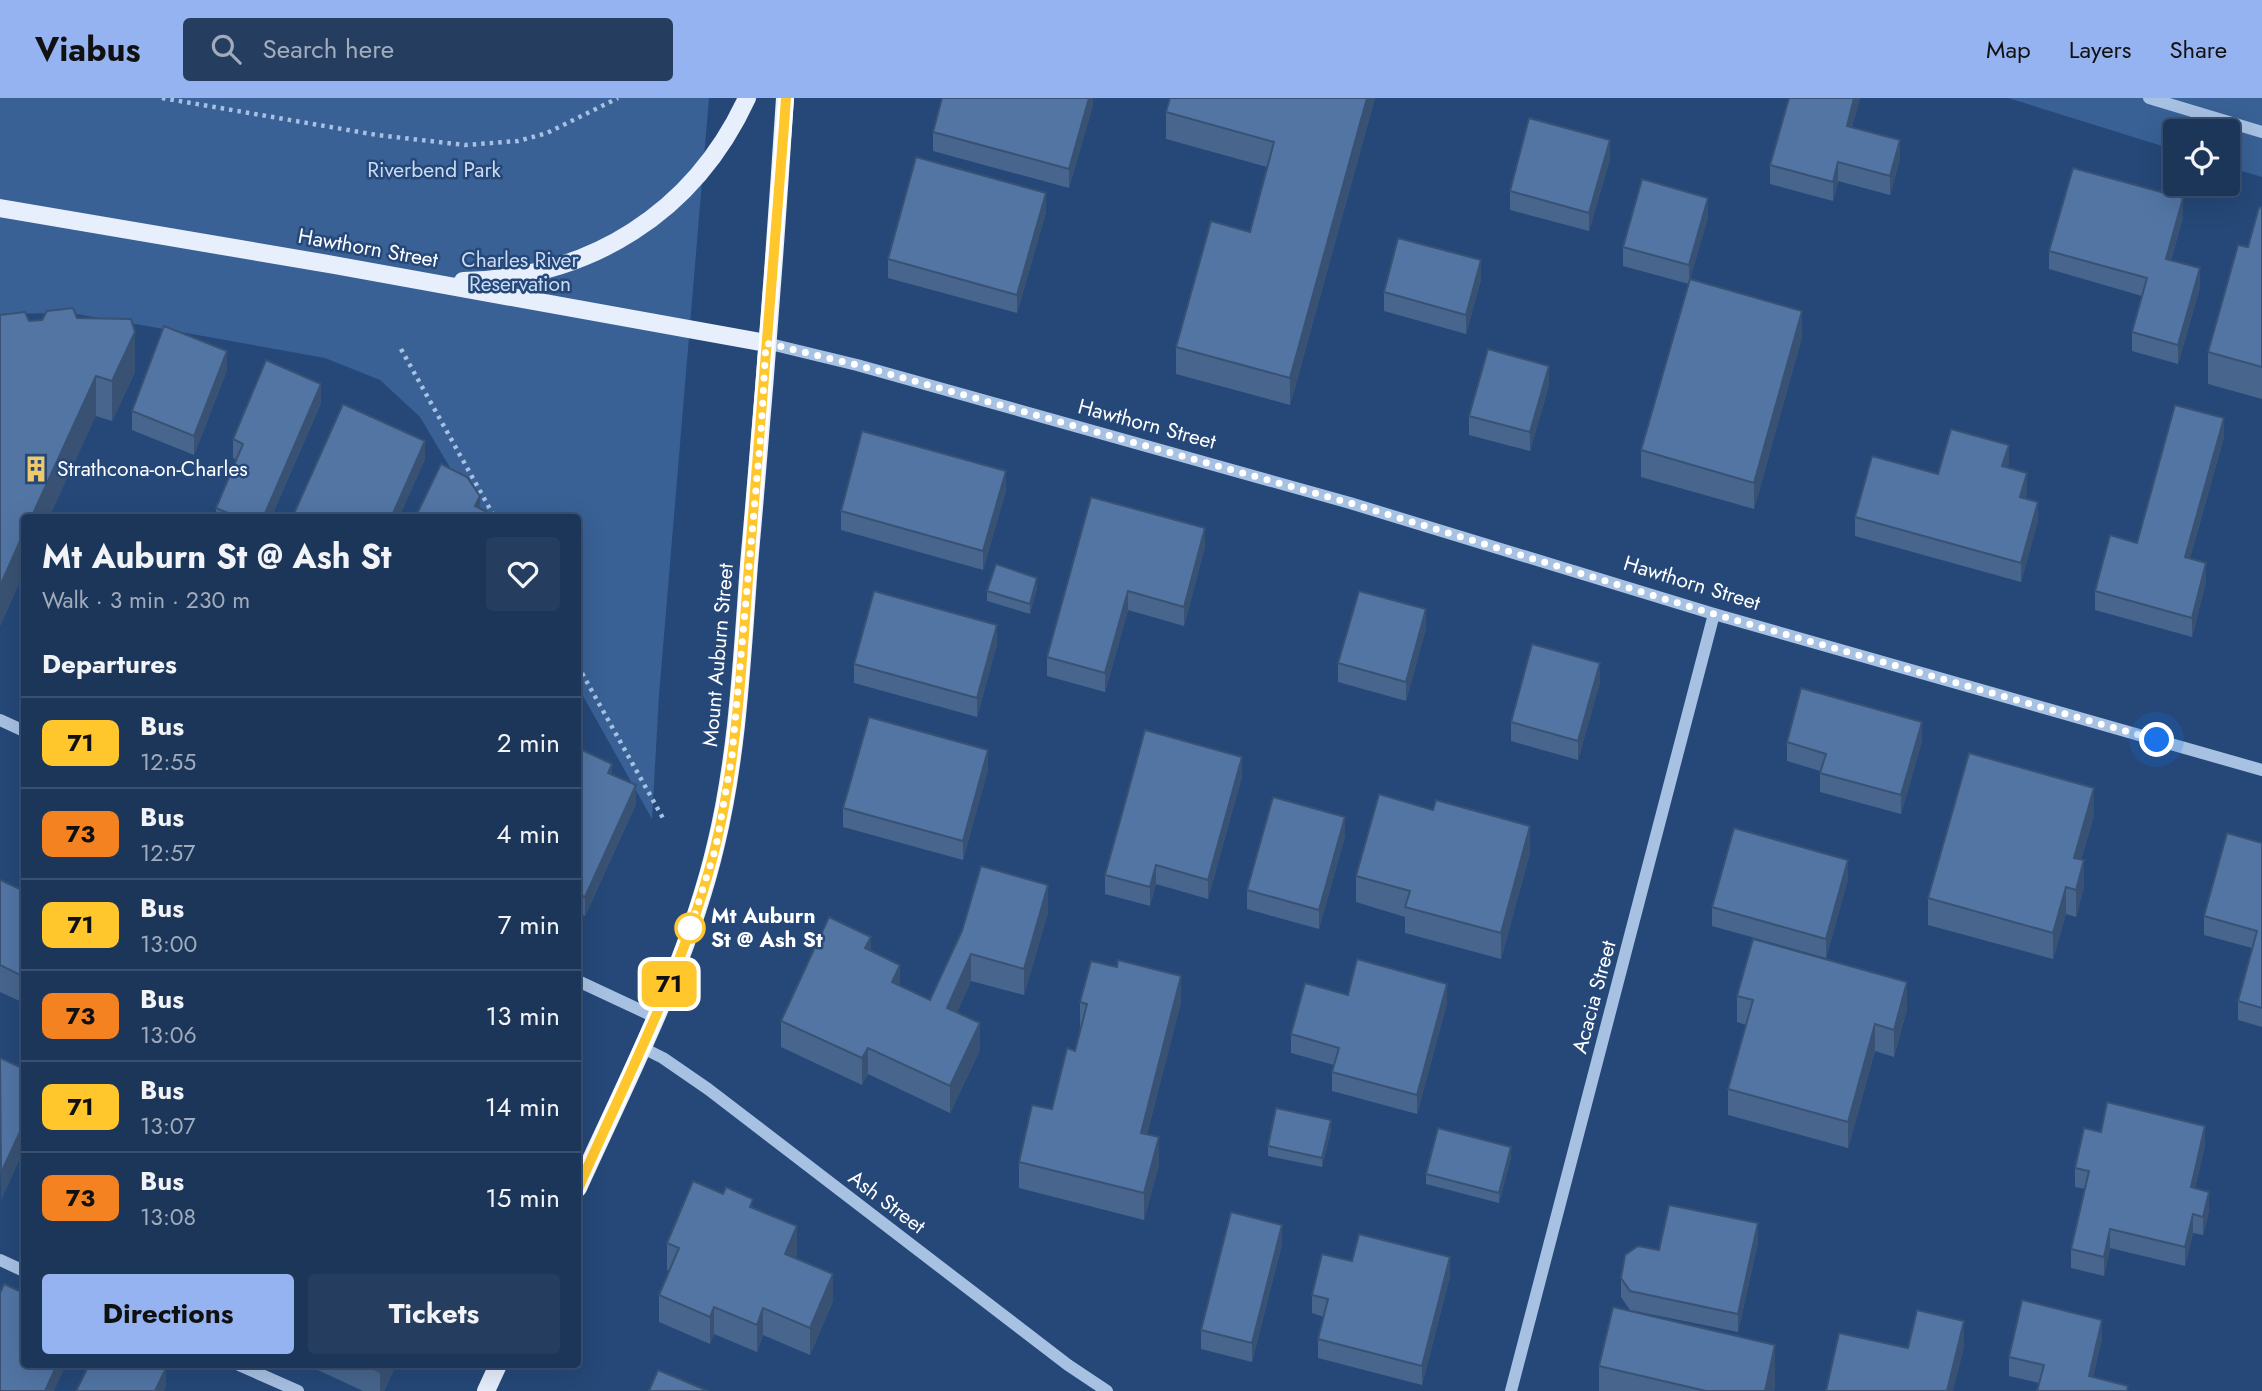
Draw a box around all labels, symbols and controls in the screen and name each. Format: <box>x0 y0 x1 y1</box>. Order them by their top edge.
search box <box>183 18 673 81</box>
text: Viabus <box>35 26 141 73</box>
icon: search <box>207 30 245 68</box>
text: Search here <box>263 30 394 68</box>
text: Map <box>1986 32 2031 67</box>
text: Layers <box>2069 32 2131 67</box>
text: Share <box>2169 32 2227 67</box>
map controls <box>2163 119 2240 196</box>
button: locate <box>2163 119 2240 196</box>
park label: Riverbend Park <box>367 155 502 185</box>
street label: Hawthorn Street <box>296 221 440 275</box>
park label: Charles River Reservation <box>461 245 579 299</box>
street label: Hawthorn Street <box>1075 391 1219 457</box>
building icon: Strathcona-on-Charles <box>21 454 51 484</box>
place label: Strathcona-on-Charles <box>57 454 248 484</box>
text: Mt Auburn St @ Ash St <box>42 533 392 580</box>
button: heart <box>486 537 560 611</box>
street label: Hawthorn Street <box>1620 548 1764 618</box>
street label: Mount Auburn Street <box>695 562 741 748</box>
text: Walk · 3 min · 230 m <box>42 583 250 617</box>
text: Departures <box>42 645 177 683</box>
text: Bus <box>140 707 184 745</box>
your location <box>2139 722 2174 757</box>
text: 2 min <box>497 724 560 762</box>
text: 71 <box>67 725 94 760</box>
text: 12:55 <box>140 745 196 779</box>
text: Bus <box>140 798 184 836</box>
text: 4 min <box>496 815 560 853</box>
text: 73 <box>66 816 95 851</box>
text: 12:57 <box>140 836 195 870</box>
text: Bus <box>140 889 184 927</box>
place label: Mt Auburn St @ Ash St <box>711 901 823 955</box>
text: 7 min <box>498 906 560 944</box>
text: 71 <box>67 907 94 942</box>
marker: Mt Auburn St @ Ash St <box>675 913 705 943</box>
text: 13:00 <box>140 927 197 961</box>
street label: Acacia Street <box>1564 937 1624 1057</box>
line badge: 71 <box>638 961 700 1007</box>
text: 71 <box>656 966 682 1001</box>
text: Bus <box>140 980 184 1018</box>
text: 13 min <box>486 997 560 1035</box>
text: 73 <box>66 998 95 1033</box>
text: 13:06 <box>140 1018 197 1052</box>
text: Bus <box>140 1071 184 1109</box>
text: 14 min <box>485 1088 560 1126</box>
text: 71 <box>67 1089 94 1124</box>
text: 13:07 <box>140 1109 196 1143</box>
text: Bus <box>140 1162 184 1200</box>
street label: Ash Street <box>842 1163 932 1241</box>
text: 15 min <box>485 1179 560 1217</box>
text: 73 <box>66 1180 95 1215</box>
text: 13:08 <box>140 1200 196 1234</box>
button: Directions <box>42 1274 294 1354</box>
button: Tickets <box>308 1274 560 1354</box>

